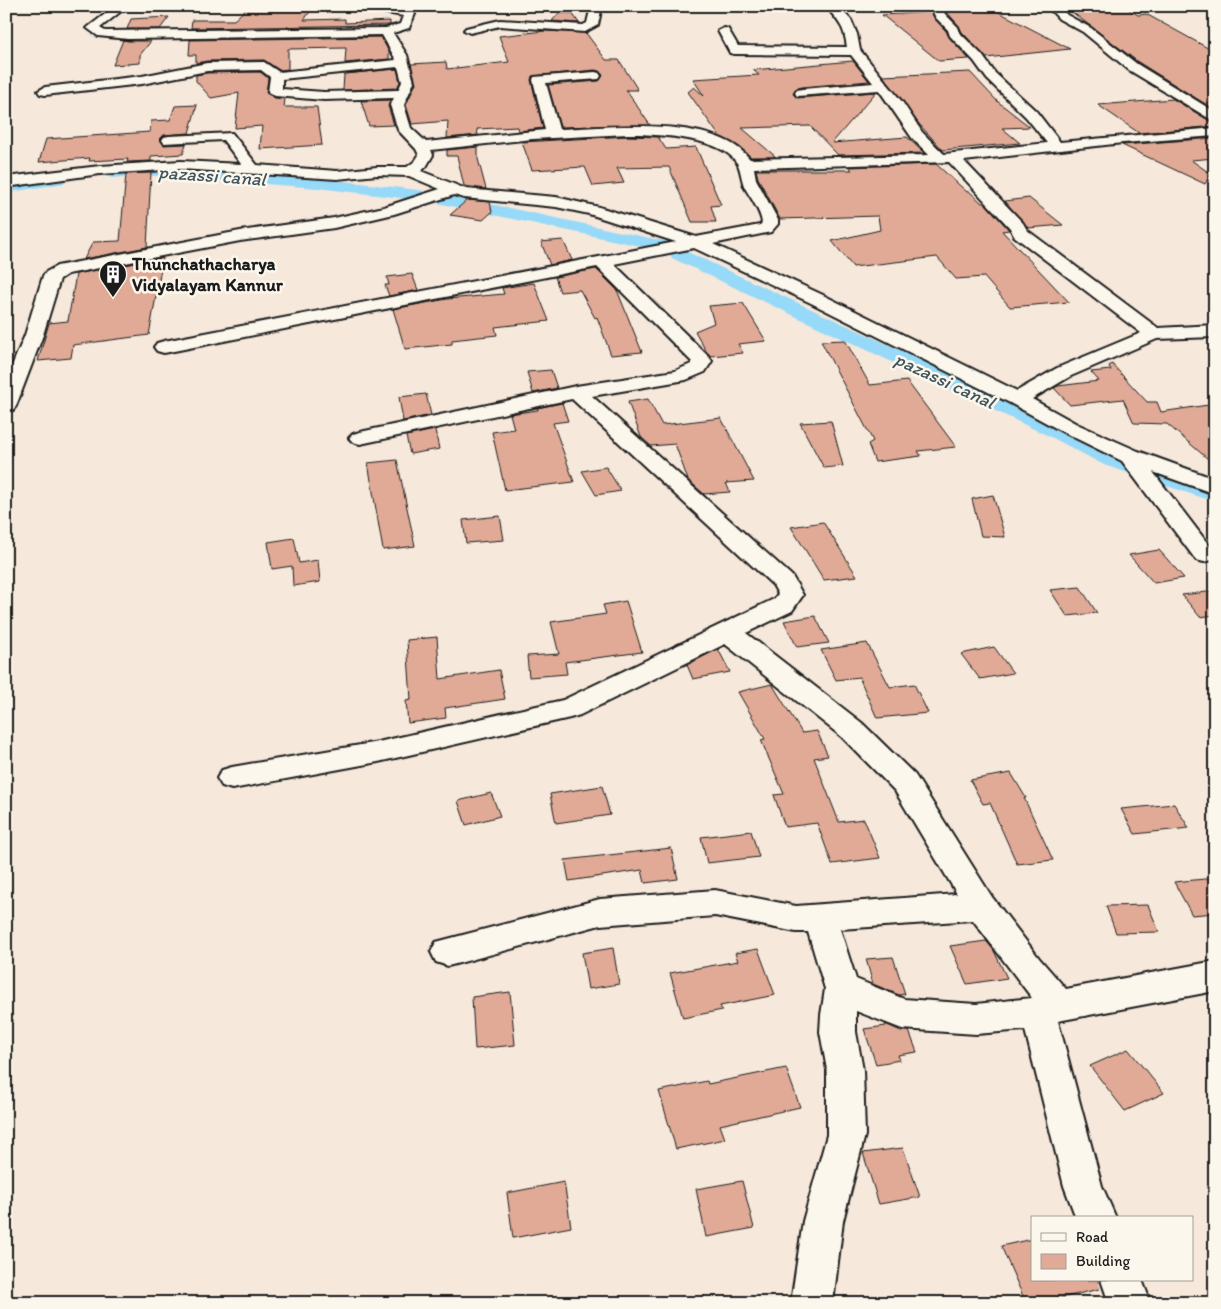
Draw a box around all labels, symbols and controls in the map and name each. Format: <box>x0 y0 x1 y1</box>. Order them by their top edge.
water label: pazassi canal <box>157 160 268 191</box>
place label: Thunchathacharya Vidyalayam Kannur <box>131 253 284 296</box>
building icon: Thunchathacharya Vidyalayam Kannur <box>98 259 128 298</box>
water label: pazassi canal <box>891 347 1000 414</box>
legend <box>1031 1216 1194 1282</box>
text: Road <box>1076 1228 1109 1246</box>
text: Building <box>1076 1252 1130 1270</box>

